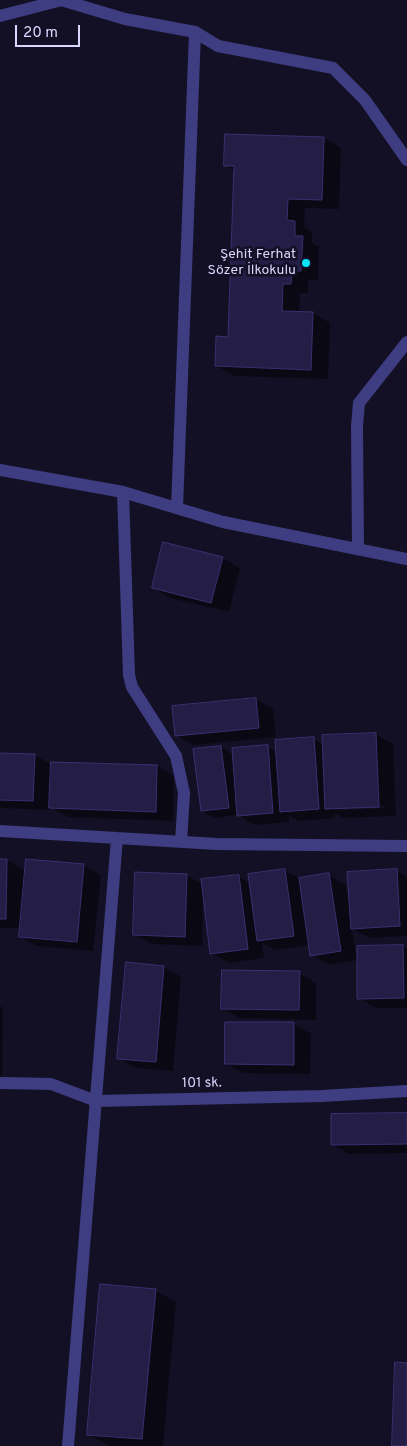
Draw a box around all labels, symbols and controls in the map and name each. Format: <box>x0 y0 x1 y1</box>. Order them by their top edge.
scale bar <box>18 15 82 47</box>
text: 20 m <box>23 24 58 43</box>
place label: Şehit Ferhat Sözer İlkokulu <box>207 247 296 280</box>
marker: Şehit Ferhat Sözer İlkokulu <box>300 257 312 269</box>
street label: 101 sk. <box>182 1075 222 1093</box>

